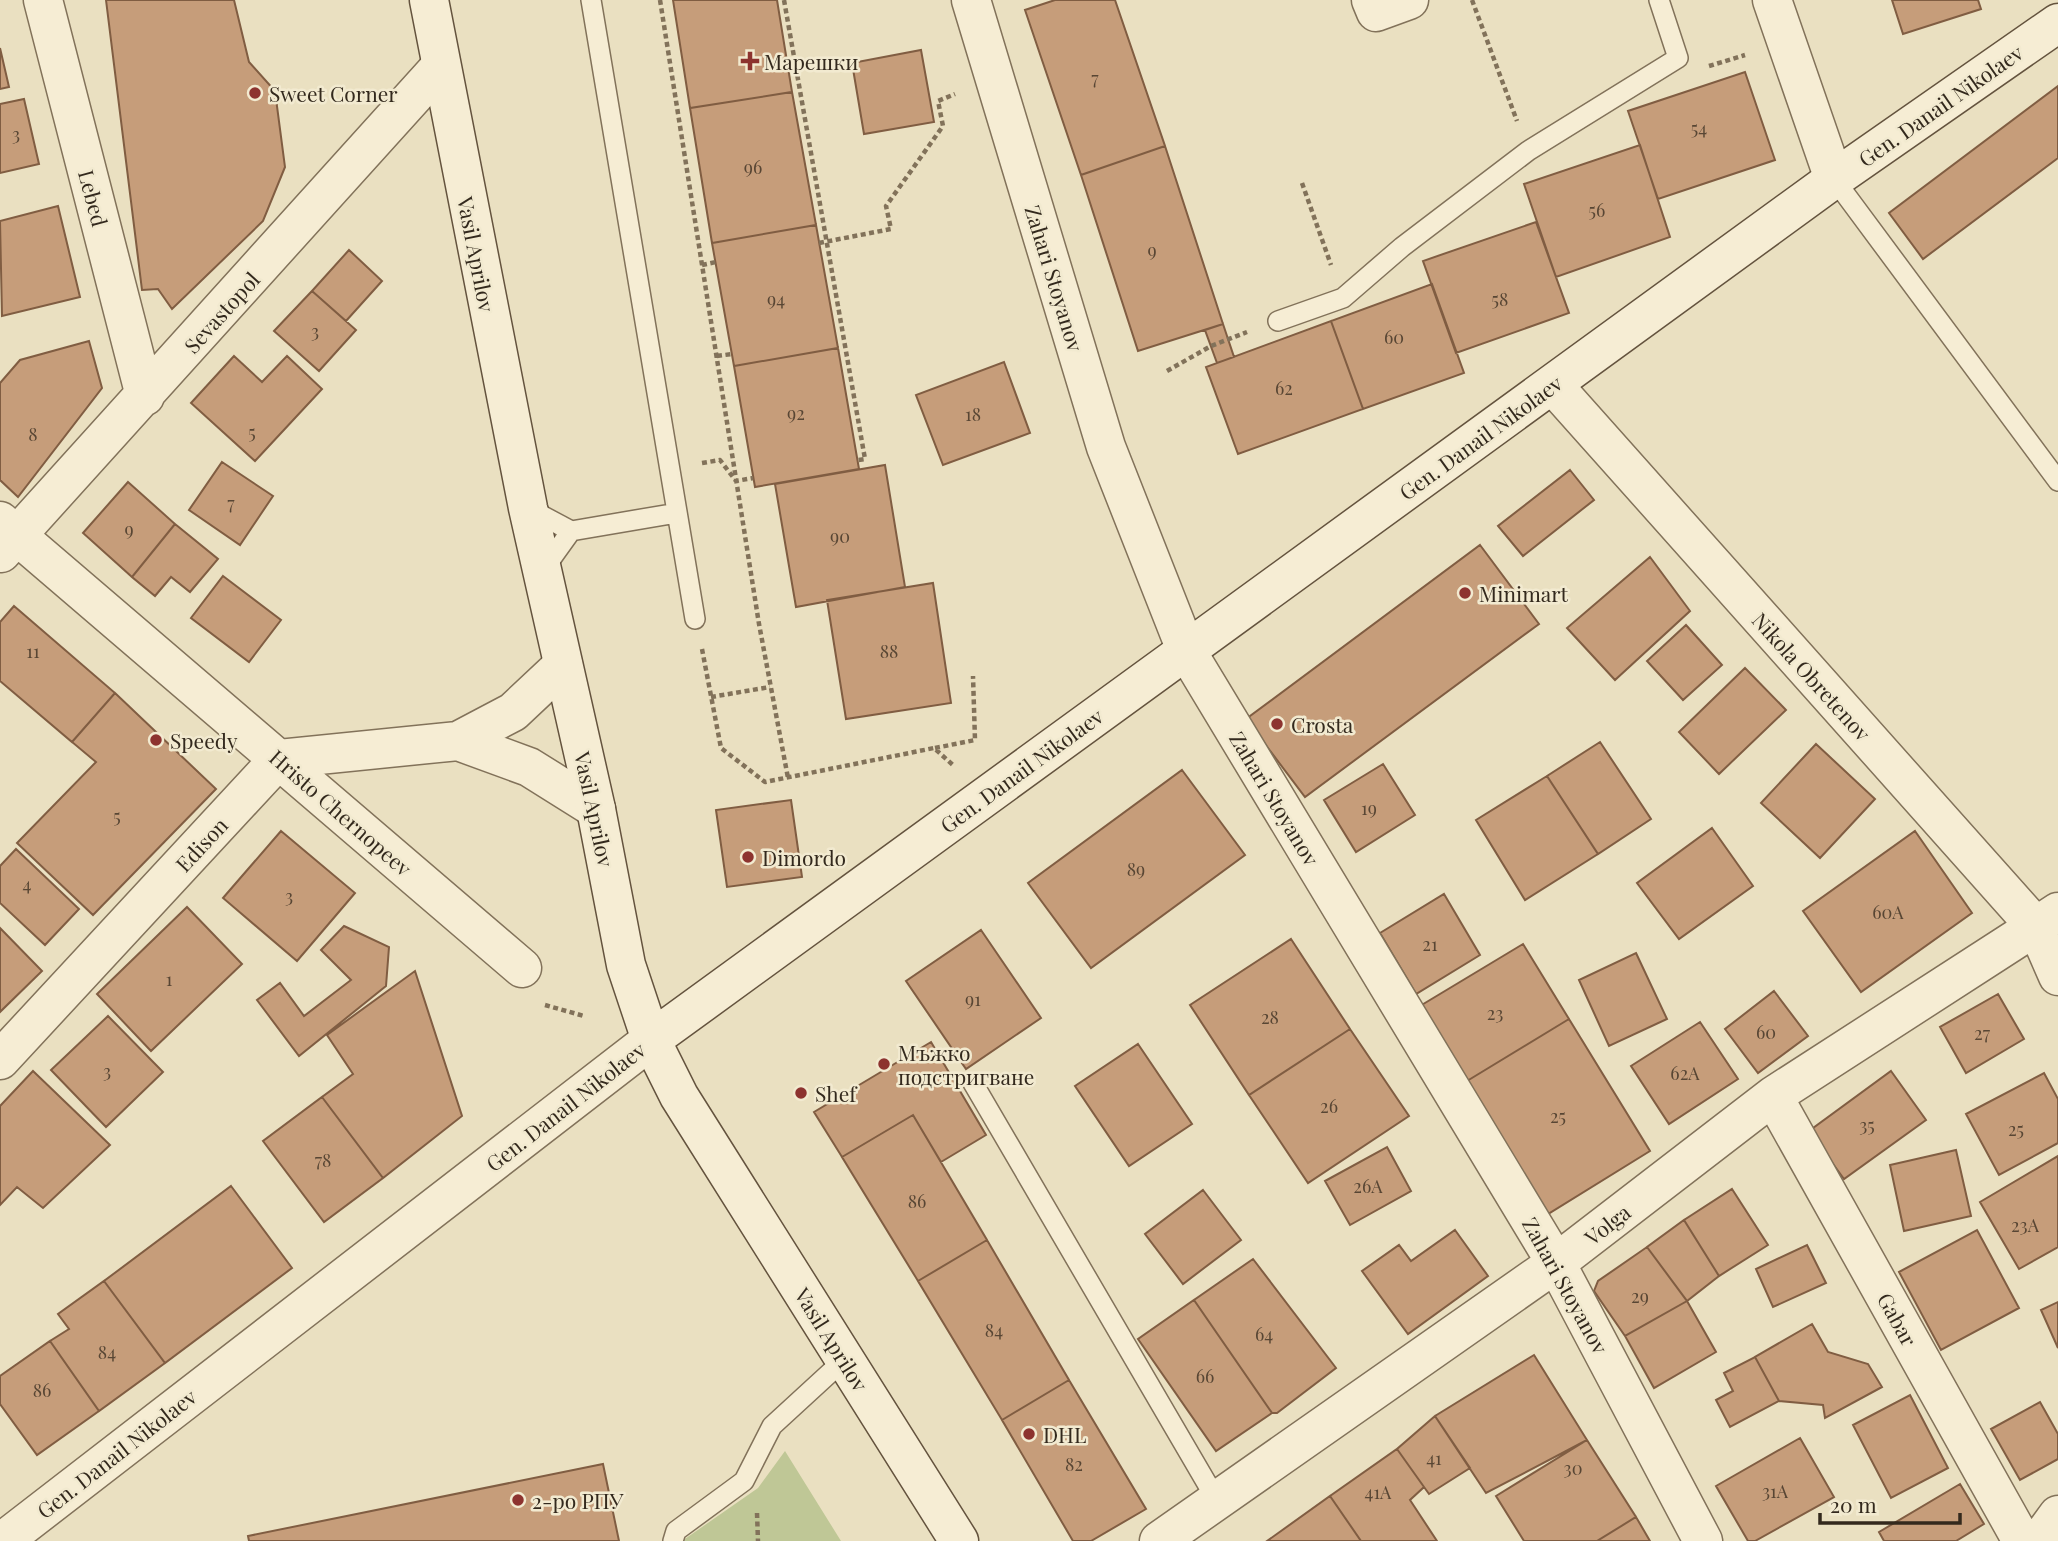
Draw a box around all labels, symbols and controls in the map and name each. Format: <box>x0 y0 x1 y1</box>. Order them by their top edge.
street label: Gen. Danail Nikolaev <box>1852 37 2028 172</box>
place label: Марешки <box>764 47 858 75</box>
marker: Марешки <box>742 53 758 69</box>
house number: 7 <box>1091 66 1099 90</box>
place label: Sweet Corner <box>269 79 398 107</box>
marker: Sweet Corner <box>247 85 263 101</box>
house number: 54 <box>1691 116 1707 140</box>
house number: 3 <box>12 122 20 146</box>
house number: 96 <box>744 155 762 179</box>
street label: Lebed <box>73 167 115 229</box>
street label: Vasil Aprilov <box>452 193 502 315</box>
house number: 56 <box>1589 198 1605 222</box>
street label: Zahari Stoyanov <box>1019 201 1091 355</box>
house number: 9 <box>1147 238 1157 262</box>
street label: Sevastopol <box>177 265 265 359</box>
house number: 94 <box>767 287 785 311</box>
house number: 58 <box>1492 287 1508 311</box>
house number: 3 <box>311 319 319 343</box>
house number: 60 <box>1384 325 1404 349</box>
street label: Gen. Danail Nikolaev <box>1393 368 1568 506</box>
house number: 62 <box>1275 376 1293 400</box>
house number: 92 <box>787 401 805 425</box>
house number: 18 <box>965 402 981 426</box>
house number: 5 <box>248 420 256 444</box>
house number: 8 <box>28 422 38 446</box>
house number: 7 <box>227 491 235 515</box>
house number: 9 <box>124 517 134 541</box>
house number: 90 <box>830 524 850 548</box>
place label: Minimart <box>1479 579 1569 607</box>
marker: Minimart <box>1457 585 1473 601</box>
street label: Nikola Obretenov <box>1747 606 1878 747</box>
house number: 11 <box>26 639 40 663</box>
house number: 88 <box>880 639 898 663</box>
street label: Gen. Danail Nikolaev <box>934 701 1109 839</box>
place label: Crosta <box>1291 710 1354 738</box>
marker: Crosta <box>1269 716 1285 732</box>
place label: Speedy <box>170 726 238 754</box>
street label: Zahari Stoyanov <box>1224 726 1326 871</box>
marker: Speedy <box>148 732 164 748</box>
street label: Hristo Chernopeev <box>264 743 418 882</box>
street label: Vasil Aprilov <box>569 748 621 870</box>
house number: 19 <box>1361 796 1377 820</box>
house number: 5 <box>113 804 121 828</box>
street label: Edison <box>169 811 234 877</box>
place label: Dimordo <box>762 843 846 871</box>
marker: Dimordo <box>740 849 756 865</box>
house number: 89 <box>1127 857 1145 881</box>
house number: 4 <box>23 872 32 896</box>
house number: 3 <box>285 884 293 908</box>
house number: 60А <box>1872 900 1904 924</box>
house number: 21 <box>1422 932 1438 956</box>
house number: 1 <box>166 967 173 991</box>
house number: 91 <box>965 987 981 1011</box>
house number: 23 <box>1487 1001 1503 1025</box>
house number: 28 <box>1261 1005 1279 1029</box>
house number: 60 <box>1756 1020 1776 1044</box>
house number: 27 <box>1974 1021 1991 1045</box>
street label: Gen. Danail Nikolaev <box>480 1035 651 1177</box>
place label: Мъжко подстригване <box>898 1038 1034 1090</box>
marker: Мъжко подстригване <box>876 1056 892 1072</box>
house number: 3 <box>103 1059 111 1083</box>
house number: 62А <box>1670 1061 1700 1085</box>
place label: Shef <box>815 1079 858 1107</box>
marker: Shef <box>793 1085 809 1101</box>
house number: 26 <box>1320 1094 1338 1118</box>
house number: 25 <box>1550 1104 1566 1128</box>
house number: 35 <box>1859 1113 1875 1137</box>
house number: 25 <box>2008 1117 2024 1141</box>
house number: 78 <box>315 1148 331 1172</box>
house number: 26А <box>1353 1174 1383 1198</box>
house number: 86 <box>908 1189 926 1213</box>
street label: Volga <box>1578 1197 1636 1251</box>
street label: Zahari Stoyanov <box>1517 1212 1615 1359</box>
house number: 23А <box>2011 1213 2040 1237</box>
street label: Vasil Aprilov <box>789 1281 875 1397</box>
house number: 29 <box>1631 1284 1649 1308</box>
street label: Gabar <box>1872 1287 1924 1351</box>
house number: 84 <box>985 1318 1003 1342</box>
house number: 64 <box>1255 1322 1273 1346</box>
house number: 84 <box>98 1340 116 1364</box>
house number: 66 <box>1196 1364 1214 1388</box>
house number: 86 <box>33 1378 51 1402</box>
street label: Gen. Danail Nikolaev <box>31 1382 202 1524</box>
place label: DHL <box>1043 1420 1086 1448</box>
marker: DHL <box>1021 1426 1037 1442</box>
house number: 41 <box>1426 1446 1442 1470</box>
house number: 82 <box>1065 1452 1083 1476</box>
house number: 30 <box>1564 1456 1582 1480</box>
house number: 31А <box>1762 1479 1789 1503</box>
house number: 41А <box>1365 1480 1392 1504</box>
scale bar <box>1820 1482 1960 1526</box>
place label: 2-ро РПУ <box>532 1486 624 1514</box>
text: 20 m <box>1830 1490 1877 1518</box>
marker: 2-ро РПУ <box>510 1492 526 1508</box>

